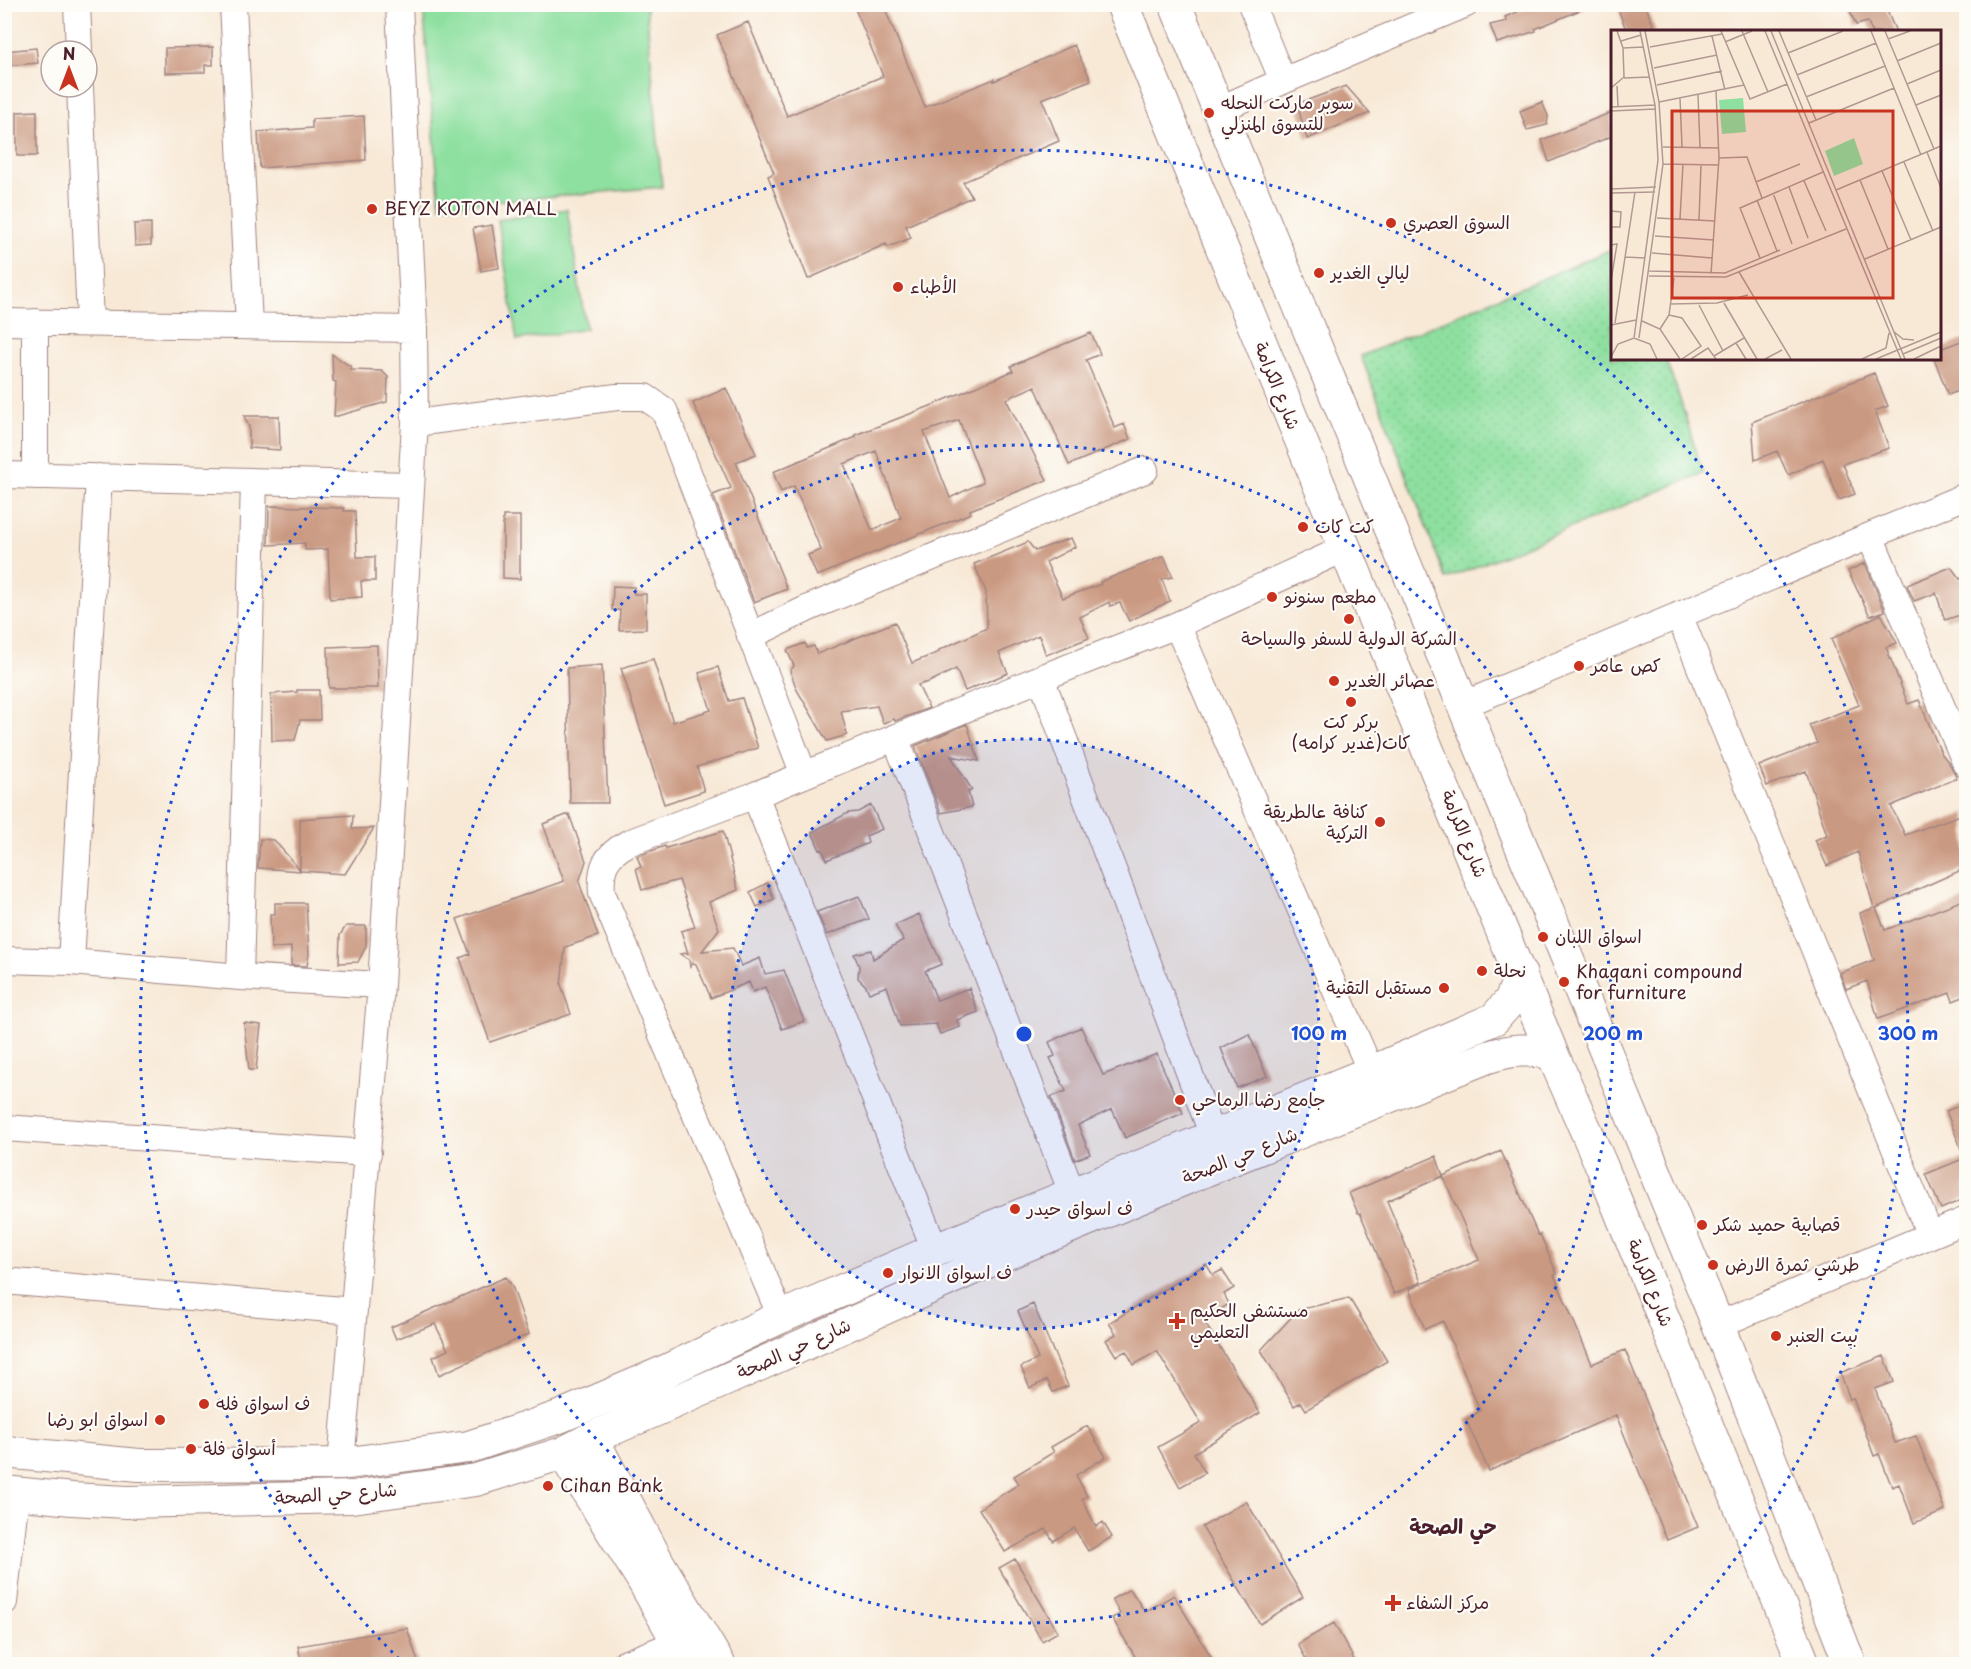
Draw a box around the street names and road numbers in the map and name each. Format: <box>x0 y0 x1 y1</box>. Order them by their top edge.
street label: شارع الكرامة <box>1249 337 1308 433</box>
street label: شارع الكرامة <box>1436 785 1495 881</box>
street label: شارع حي الصحة <box>1178 1119 1303 1194</box>
street label: شارع الكرامة <box>1622 1234 1681 1330</box>
street label: شارع حي الصحة <box>732 1310 856 1388</box>
street label: شارع حي الصحة <box>274 1475 398 1514</box>

